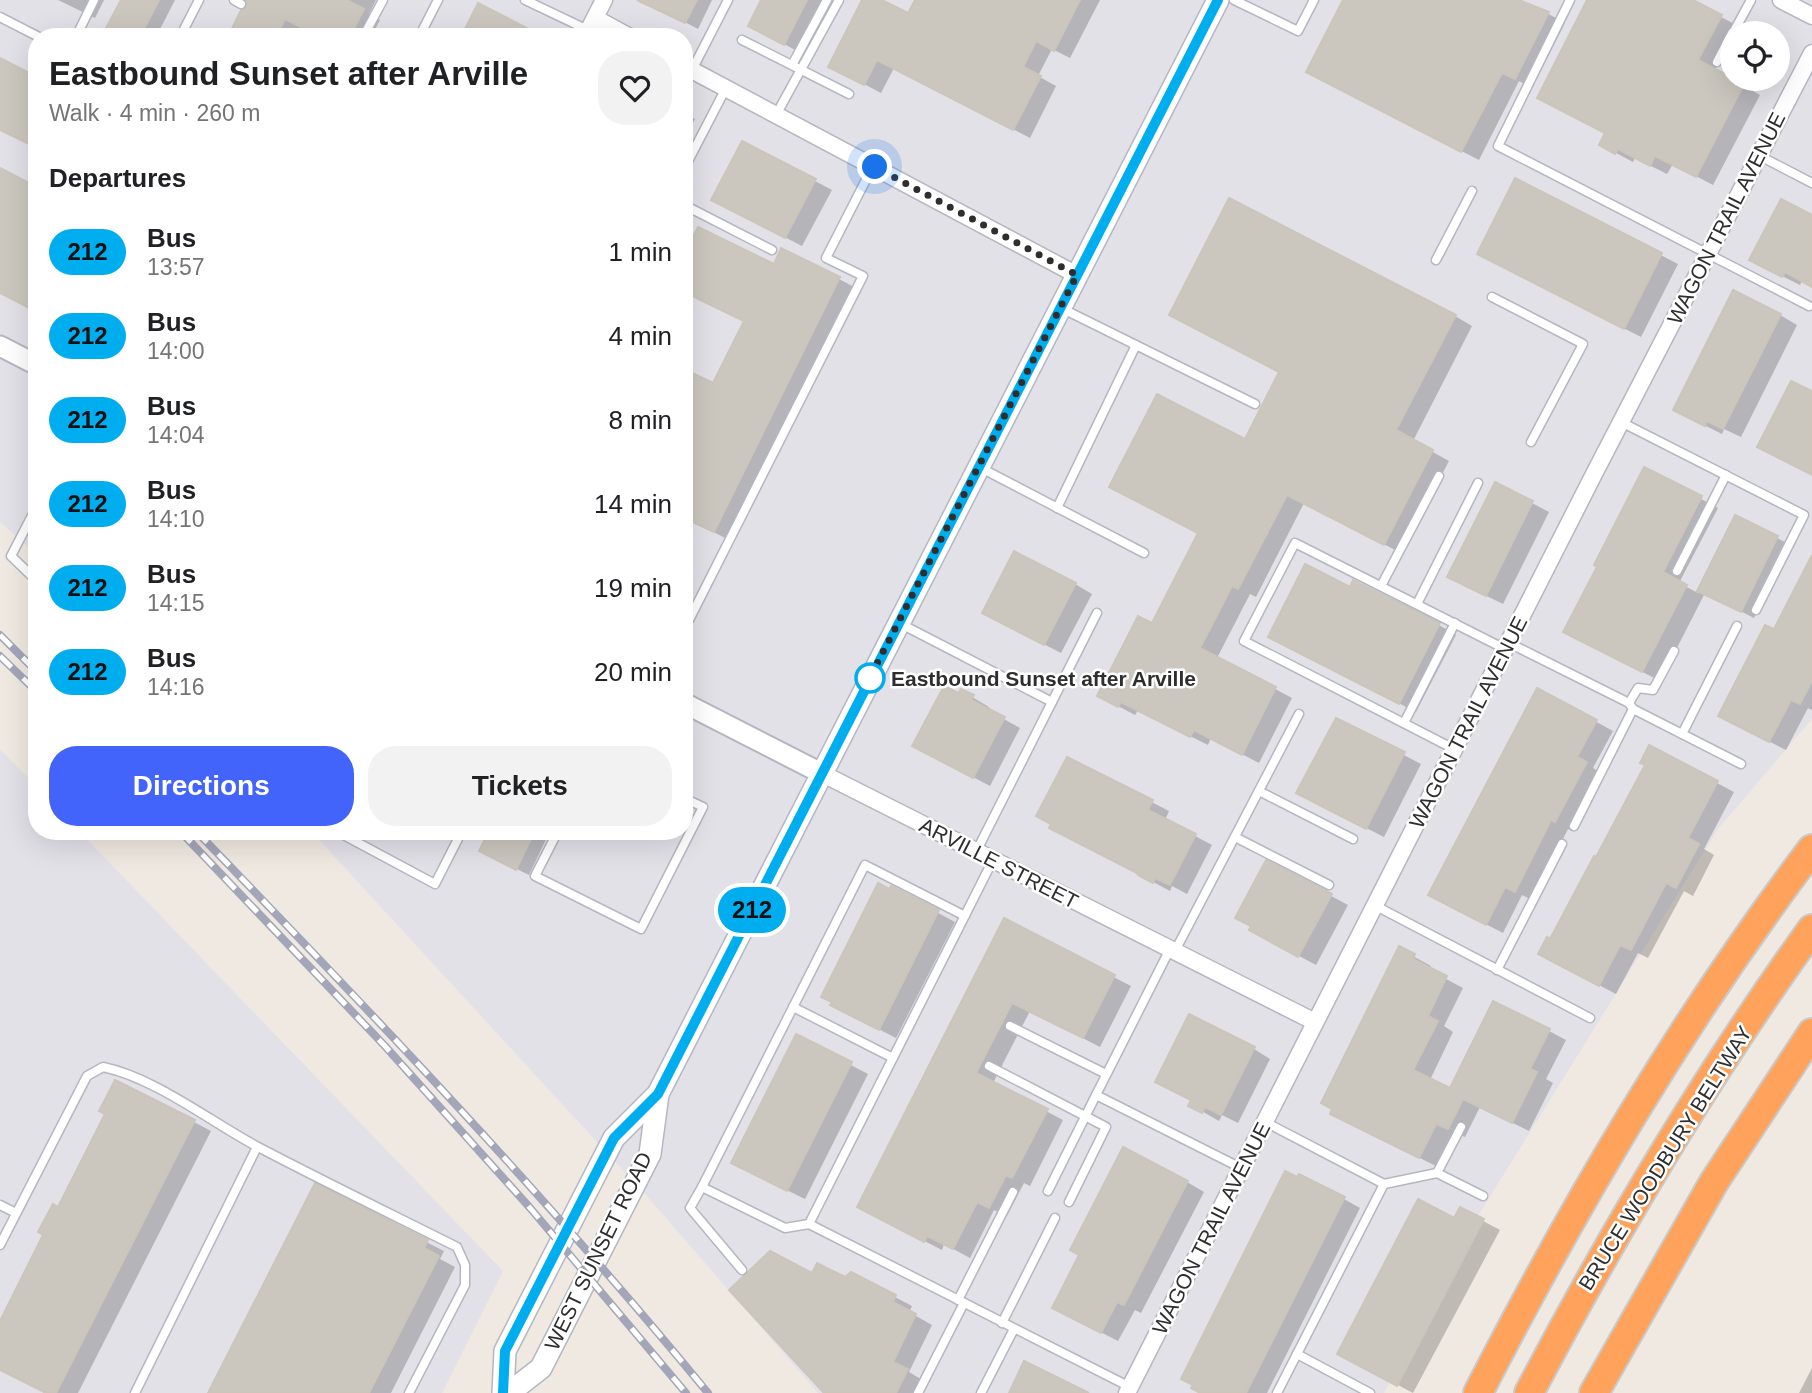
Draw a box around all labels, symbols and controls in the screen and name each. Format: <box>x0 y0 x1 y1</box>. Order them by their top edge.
map controls <box>1720 21 1790 91</box>
button: locate <box>1720 21 1790 91</box>
button: heart <box>598 51 672 125</box>
text: Eastbound Sunset after Arville <box>49 55 528 92</box>
text: Walk · 4 min · 260 m <box>49 100 260 126</box>
street label: WAGON TRAIL AVENUE <box>1663 108 1789 328</box>
your location <box>857 149 892 184</box>
text: Departures <box>49 163 186 193</box>
text: Bus <box>147 223 196 253</box>
text: 1 min <box>608 237 672 267</box>
text: 212 <box>67 238 108 265</box>
text: 13:57 <box>147 254 205 280</box>
text: Bus <box>147 307 196 337</box>
text: 4 min <box>608 321 672 351</box>
text: 212 <box>67 322 108 349</box>
text: 14:00 <box>147 338 205 364</box>
text: Bus <box>147 391 196 421</box>
text: 8 min <box>608 405 672 435</box>
text: 212 <box>67 406 108 433</box>
text: 14:04 <box>147 422 205 448</box>
text: Bus <box>147 475 196 505</box>
text: 14 min <box>594 489 672 519</box>
text: 212 <box>67 490 108 517</box>
text: 14:10 <box>147 506 205 532</box>
text: Bus <box>147 559 196 589</box>
text: 19 min <box>594 573 672 603</box>
text: 212 <box>67 574 108 601</box>
text: 14:15 <box>147 590 205 616</box>
street label: WAGON TRAIL AVENUE <box>1405 612 1531 832</box>
text: Bus <box>147 643 196 673</box>
text: 20 min <box>594 657 672 687</box>
text: 212 <box>67 658 108 685</box>
marker: Eastbound Sunset after Arville <box>855 663 885 693</box>
place label: Eastbound Sunset after Arville <box>891 667 1196 690</box>
text: 14:16 <box>147 674 205 700</box>
button: Directions <box>49 746 354 826</box>
button: Tickets <box>368 746 672 826</box>
street label: ARVILLE STREET <box>916 813 1082 913</box>
line badge: 212 <box>712 887 792 933</box>
text: 212 <box>732 896 772 923</box>
street label: BRUCE WOODBURY BELTWAY <box>1574 1022 1756 1294</box>
street label: WAGON TRAIL AVENUE <box>1148 1118 1274 1338</box>
street label: WEST SUNSET ROAD <box>540 1148 656 1354</box>

